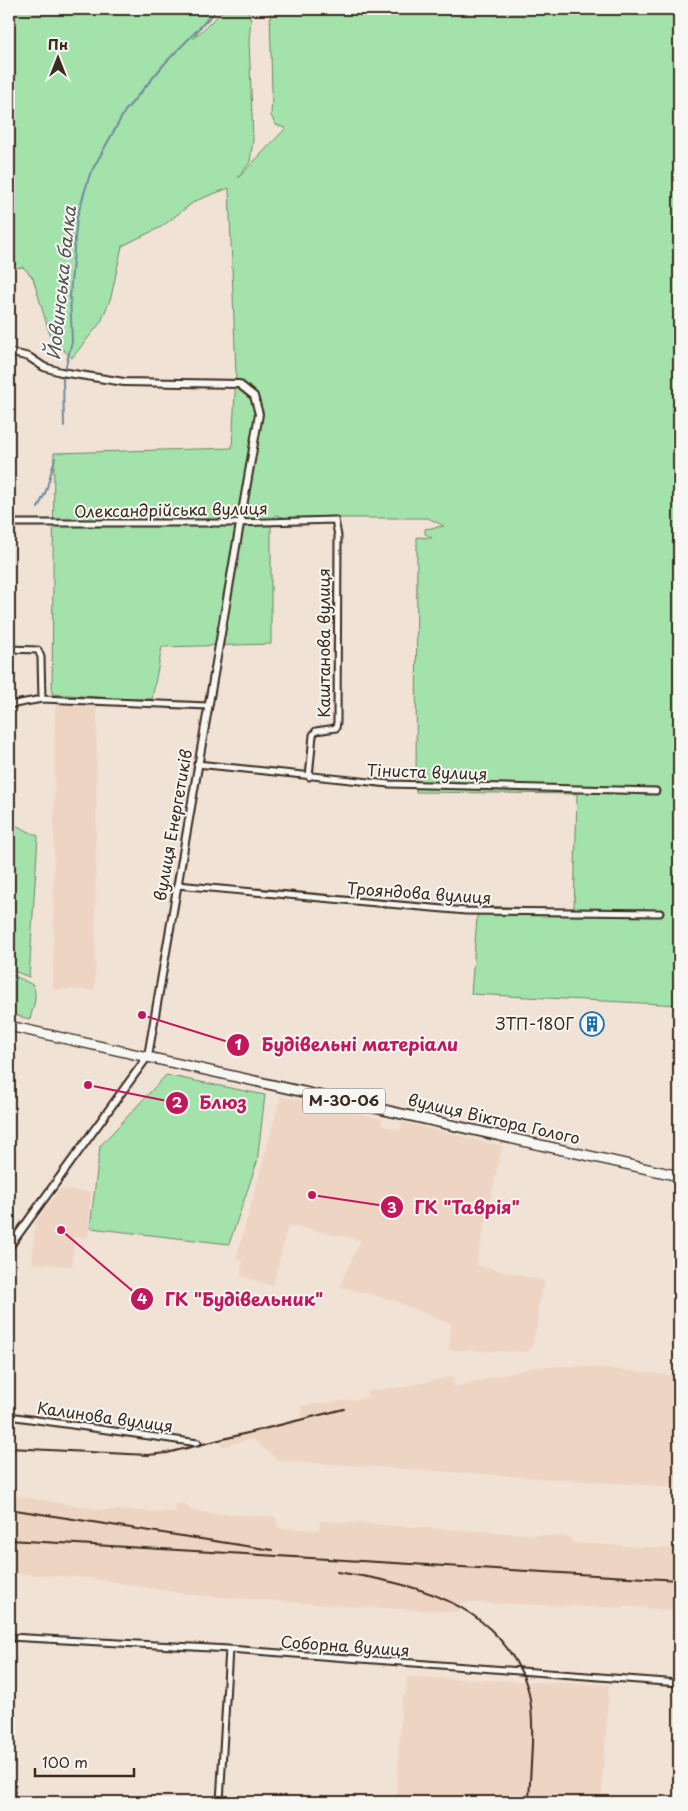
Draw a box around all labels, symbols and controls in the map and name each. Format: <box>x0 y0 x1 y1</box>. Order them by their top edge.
north arrow <box>32 32 82 82</box>
text: Пн <box>48 34 68 55</box>
water label: Йовинська балка <box>39 204 82 361</box>
street label: Олександрійська вулиця <box>74 495 268 523</box>
street label: Каштанова вулиця <box>311 568 335 718</box>
street label: вулиця Енергетиків <box>147 747 197 903</box>
street label: Тіниста вулиця <box>366 757 488 785</box>
street label: Трояндова вулиця <box>346 875 492 909</box>
place label: ЗТП-180Г <box>496 1011 574 1035</box>
building icon: ЗТП-180Г <box>579 1011 605 1037</box>
callout: Будівельні матеріали <box>226 1029 469 1062</box>
text: Будівельні матеріали <box>262 1030 458 1057</box>
text: 1 <box>234 1032 242 1055</box>
callout: Блюз <box>164 1086 257 1119</box>
street label: вулиця Віктора Голого <box>406 1087 583 1149</box>
text: Блюз <box>199 1088 247 1115</box>
road number: М-30-06 <box>303 1088 385 1114</box>
text: 2 <box>172 1090 183 1113</box>
callout: ГК "Таврія" <box>379 1191 530 1224</box>
text: ГК "Таврія" <box>414 1193 520 1220</box>
text: 3 <box>387 1195 397 1218</box>
callout: ГК "Будівельник" <box>130 1283 334 1316</box>
text: ГК "Будівельник" <box>165 1285 323 1312</box>
text: 4 <box>137 1286 147 1309</box>
street label: Калинова вулиця <box>36 1395 175 1437</box>
street label: Соборна вулиця <box>280 1629 410 1661</box>
scale bar <box>35 1746 134 1778</box>
text: 100 m <box>42 1750 88 1773</box>

